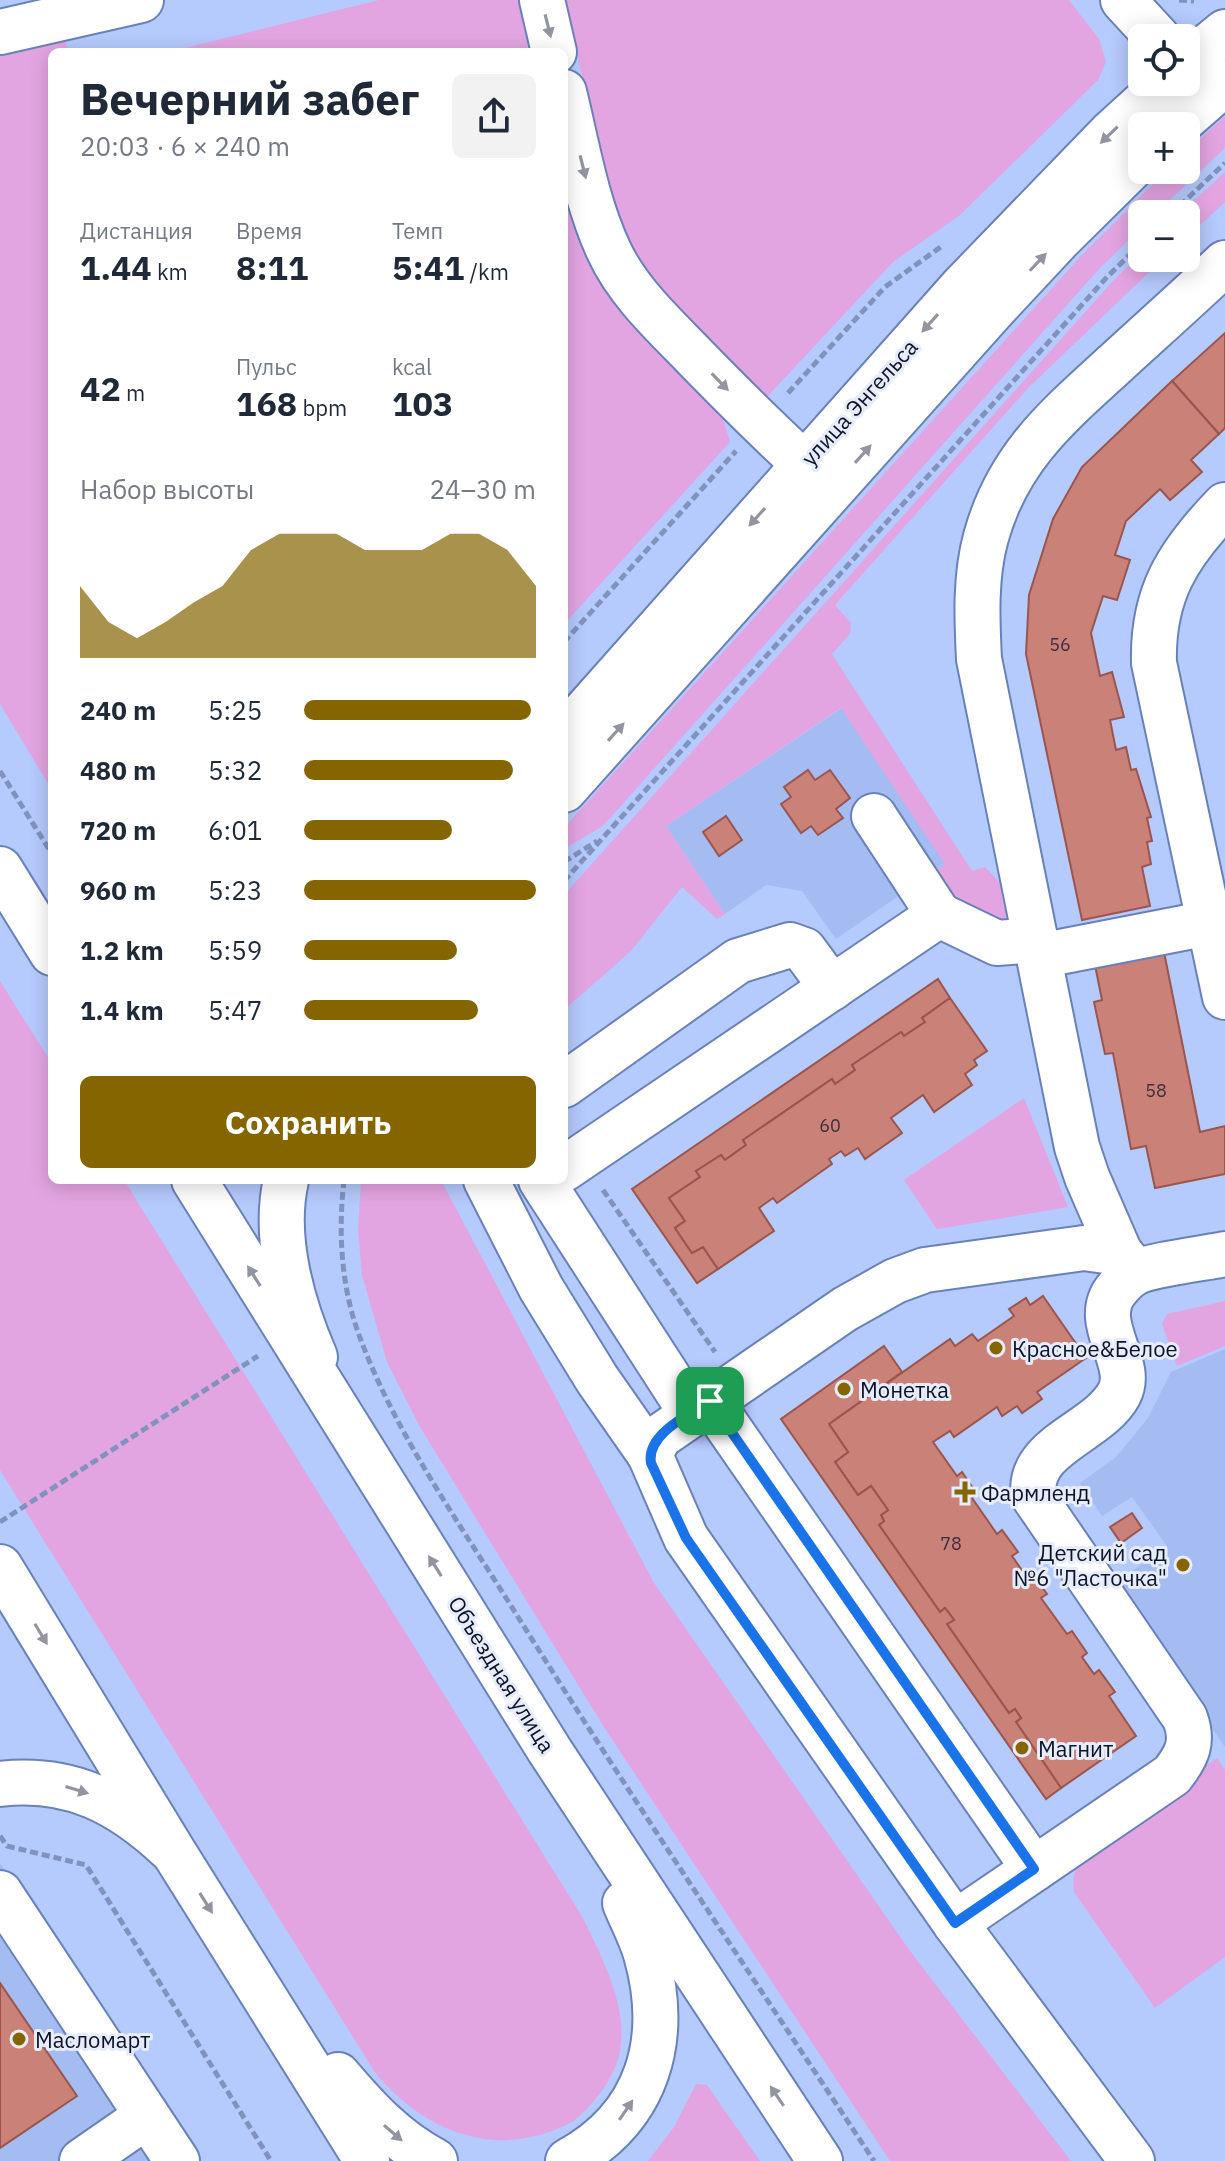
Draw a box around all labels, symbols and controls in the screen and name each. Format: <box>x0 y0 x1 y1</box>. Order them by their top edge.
one-way arrow <box>542 14 555 39</box>
map controls <box>1128 24 1200 272</box>
button: locate <box>1128 24 1200 96</box>
text: Вечерний забег <box>80 70 420 127</box>
button: share <box>452 74 536 158</box>
button: + <box>1128 112 1200 184</box>
one-way arrow <box>1100 125 1119 144</box>
text: 20:03 · 6 × 240 m <box>80 129 290 163</box>
one-way arrow <box>577 155 589 180</box>
button: − <box>1128 200 1200 272</box>
text: Дистанция <box>80 216 193 245</box>
text: Время <box>236 216 302 245</box>
text: Темп <box>392 216 443 245</box>
text: 1.44 <box>80 245 152 289</box>
text: 8:11 <box>236 245 308 289</box>
text: 5:41 <box>392 245 464 289</box>
one-way arrow <box>1029 252 1047 271</box>
text: km <box>152 257 188 286</box>
text: /km <box>464 257 509 286</box>
one-way arrow <box>921 313 939 333</box>
street label: улица Энгельса <box>794 332 924 471</box>
text: Пульс <box>236 352 297 381</box>
text: kcal <box>392 352 432 381</box>
text: 42 <box>80 366 121 410</box>
one-way arrow <box>710 372 728 391</box>
text: m <box>121 378 145 407</box>
text: 168 <box>236 381 297 425</box>
text: 103 <box>392 381 453 425</box>
text: bpm <box>297 393 347 422</box>
one-way arrow <box>854 444 871 464</box>
text: Набор высоты <box>80 472 254 506</box>
text: 24–30 m <box>429 472 536 506</box>
one-way arrow <box>749 507 766 527</box>
house number: 56 <box>1049 633 1071 656</box>
text: 240 m <box>80 693 156 727</box>
text: 5:25 <box>208 693 262 727</box>
one-way arrow <box>606 722 624 741</box>
text: 480 m <box>80 753 156 787</box>
text: 5:32 <box>208 753 262 787</box>
text: 720 m <box>80 813 156 847</box>
text: 6:01 <box>208 813 262 847</box>
text: 960 m <box>80 873 156 907</box>
text: 5:23 <box>208 873 262 907</box>
text: 1.2 km <box>80 933 164 967</box>
text: 5:59 <box>208 933 262 967</box>
text: 1.4 km <box>80 993 164 1027</box>
text: 5:47 <box>208 993 262 1027</box>
button: Сохранить <box>80 1076 536 1168</box>
house number: 58 <box>1145 1079 1167 1102</box>
house number: 60 <box>819 1114 841 1137</box>
one-way arrow <box>246 1265 261 1286</box>
place label: Красное&Белое <box>1012 1334 1178 1363</box>
marker: Красное&Белое <box>987 1339 1005 1357</box>
pin <box>676 1367 744 1435</box>
place label: Монетка <box>860 1375 949 1404</box>
icon: arrive <box>688 1379 732 1423</box>
marker: Монетка <box>835 1380 853 1398</box>
place label: Фармленд <box>981 1478 1090 1507</box>
marker: Фармленд <box>956 1483 974 1501</box>
house number: 78 <box>940 1532 962 1555</box>
place label: Детский сад №6 "Ласточка" <box>1014 1538 1167 1592</box>
one-way arrow <box>428 1555 442 1577</box>
marker: Детский сад №6 "Ласточка" <box>1174 1556 1192 1574</box>
street label: Объездная улица <box>442 1590 562 1758</box>
one-way arrow <box>33 1623 48 1644</box>
place label: Магнит <box>1038 1734 1113 1763</box>
marker: Магнит <box>1013 1739 1031 1757</box>
one-way arrow <box>65 1784 89 1797</box>
one-way arrow <box>198 1892 212 1914</box>
place label: Масломарт <box>35 2025 150 2054</box>
marker: Масломарт <box>10 2030 28 2048</box>
one-way arrow <box>770 2086 785 2107</box>
one-way arrow <box>618 2100 633 2121</box>
one-way arrow <box>382 2124 402 2141</box>

